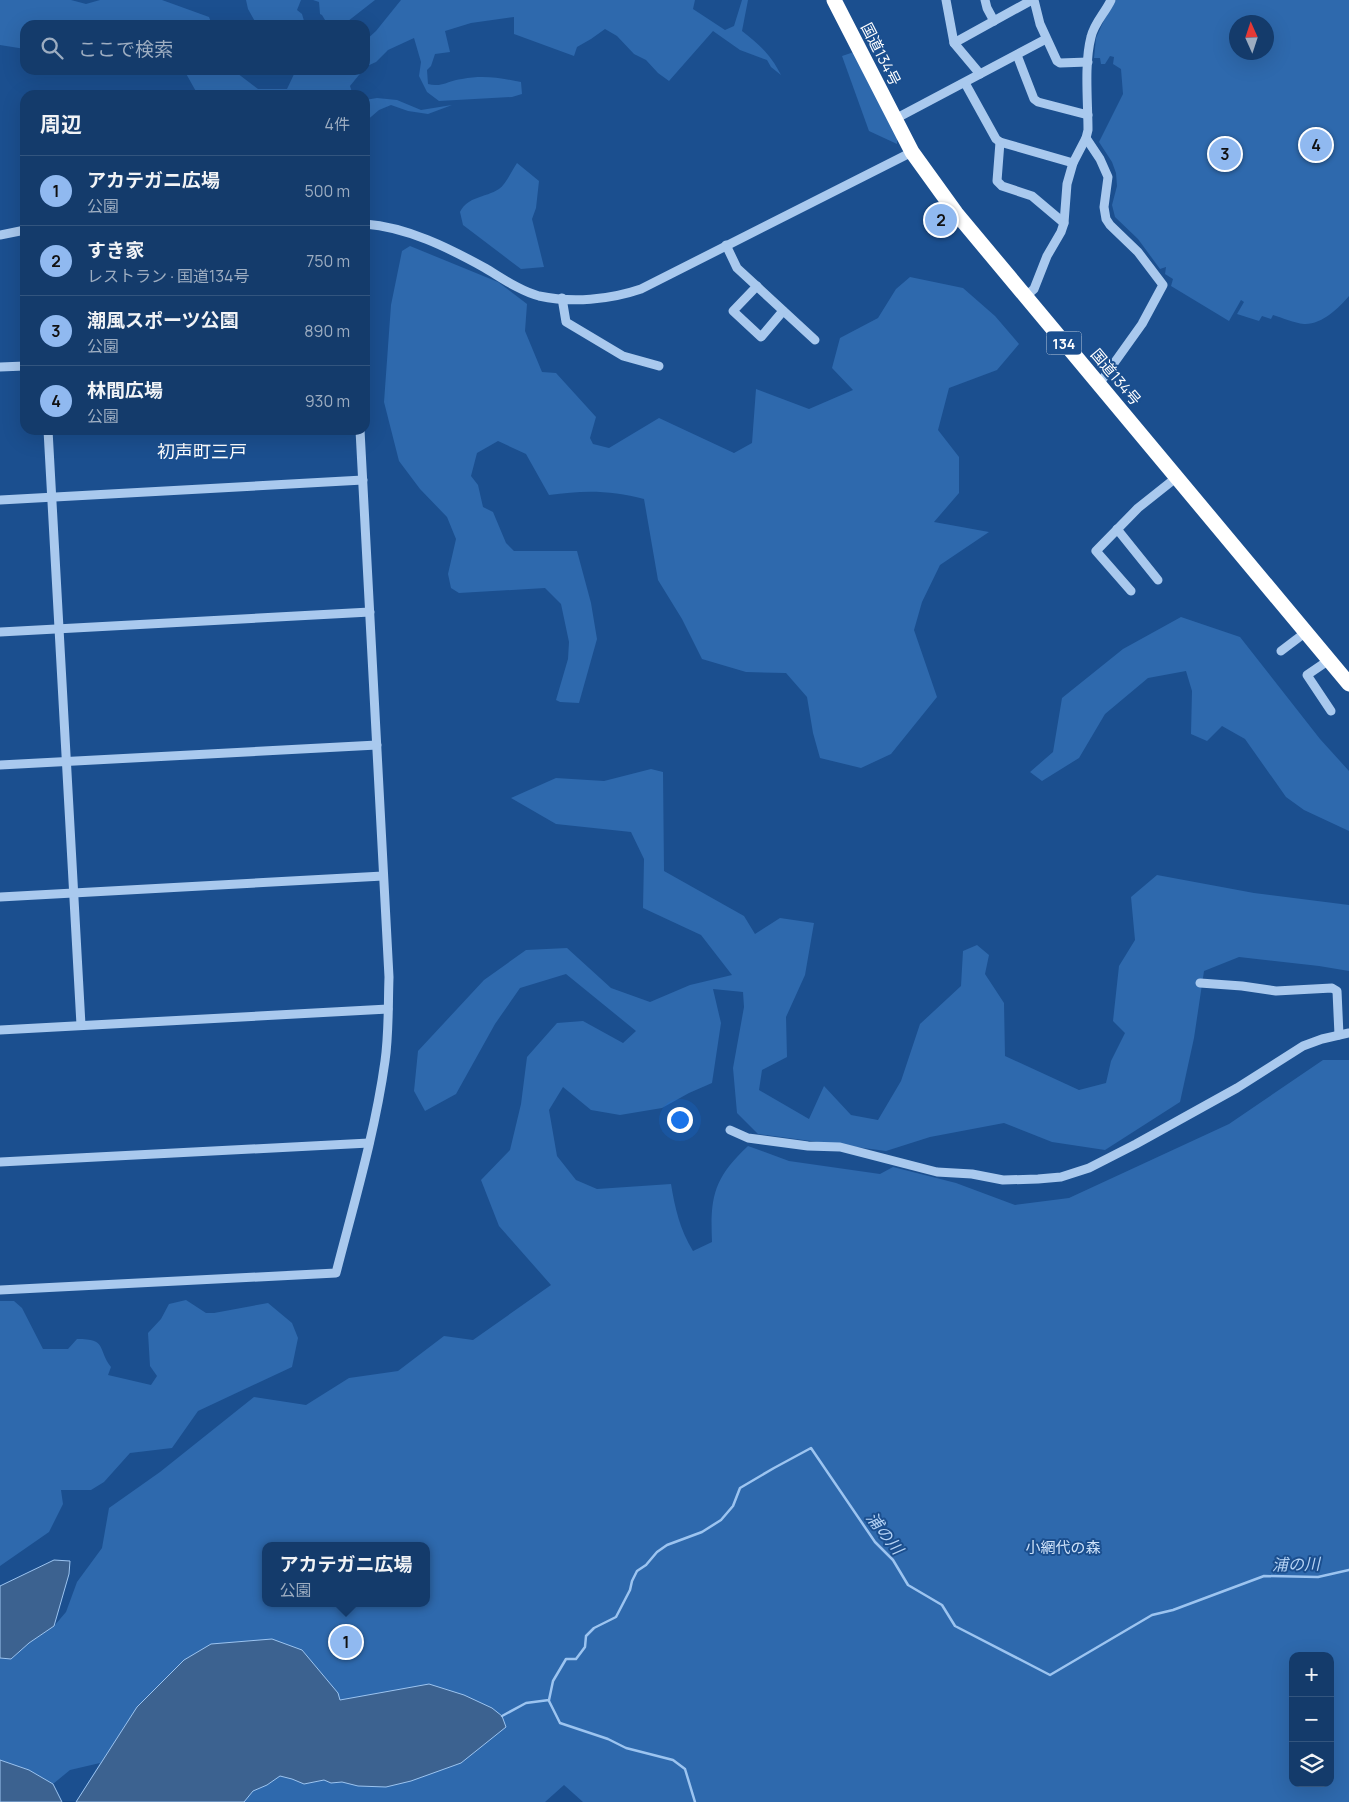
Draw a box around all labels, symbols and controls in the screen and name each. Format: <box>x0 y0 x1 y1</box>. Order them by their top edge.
north arrow <box>1229 15 1274 60</box>
street label: 国道134号 <box>856 19 906 89</box>
search box <box>20 20 370 75</box>
icon: search <box>38 34 66 62</box>
text: ここで検索 <box>78 36 173 62</box>
text: 周辺 <box>40 110 82 138</box>
text: 4件 <box>325 113 350 135</box>
pin: 4 <box>1300 126 1332 164</box>
pin: 3 <box>1209 135 1241 173</box>
text: アカテガニ広場 <box>87 167 220 193</box>
text: 1 <box>52 180 60 202</box>
text: 500 m <box>304 180 350 202</box>
text: 公園 <box>87 195 119 217</box>
pin: 2 <box>925 201 957 239</box>
text: すき家 <box>87 237 144 263</box>
text: 2 <box>51 250 61 272</box>
text: 750 m <box>306 250 350 272</box>
text: レストラン · 国道134号 <box>87 265 250 287</box>
text: 潮風スポーツ公園 <box>87 307 239 333</box>
text: 3 <box>51 320 61 342</box>
text: 890 m <box>304 320 350 342</box>
road number: 134 <box>1046 332 1082 354</box>
text: 公園 <box>87 335 119 357</box>
street label: 国道134号 <box>1086 344 1146 410</box>
text: 林間広場 <box>87 377 163 403</box>
text: 4 <box>51 390 61 412</box>
text: 930 m <box>305 390 350 412</box>
text: 公園 <box>87 405 119 427</box>
district label: 初声町三戸 <box>157 439 247 463</box>
your location <box>667 1107 693 1133</box>
water label: 浦の川 <box>862 1507 910 1560</box>
park label: 小網代の森 <box>1025 1537 1101 1558</box>
popup <box>262 1542 430 1607</box>
text: アカテガニ広場 <box>279 1551 413 1577</box>
water label: 浦の川 <box>1272 1553 1322 1575</box>
text: 公園 <box>279 1579 312 1601</box>
pin: 1 <box>330 1623 362 1661</box>
map controls <box>1289 1652 1334 1787</box>
button: + <box>1289 1652 1334 1697</box>
button: − <box>1289 1697 1334 1742</box>
button: layers <box>1289 1742 1334 1787</box>

